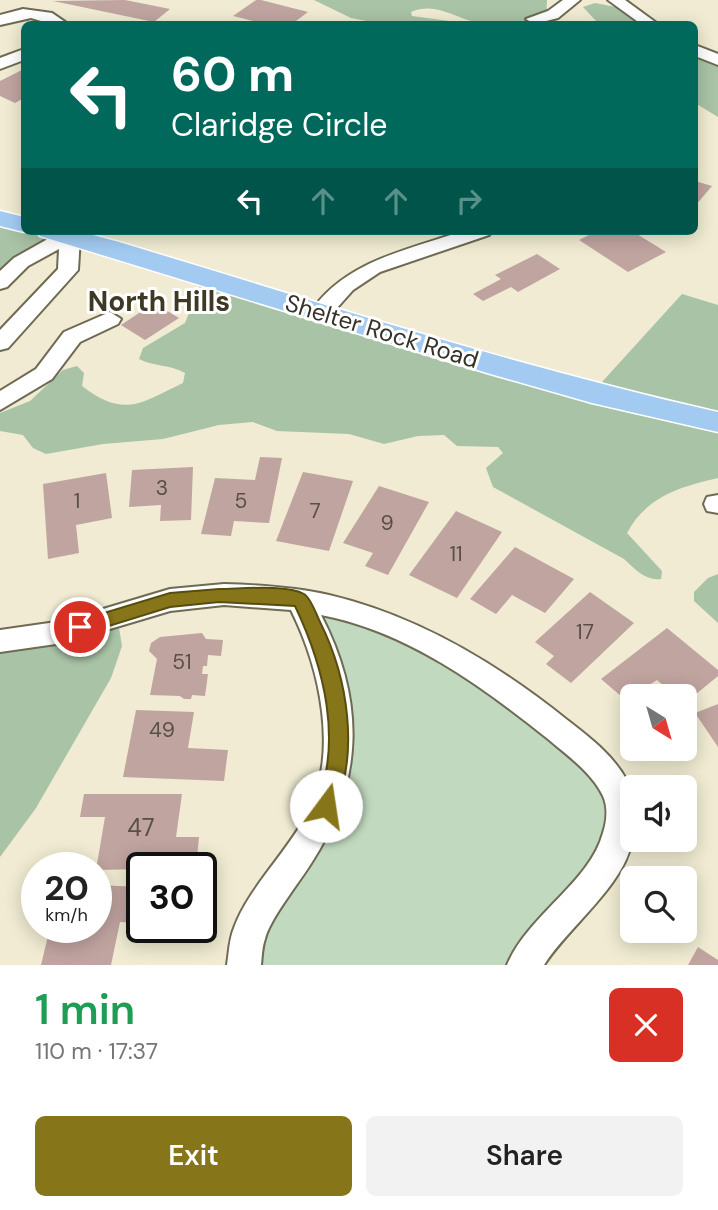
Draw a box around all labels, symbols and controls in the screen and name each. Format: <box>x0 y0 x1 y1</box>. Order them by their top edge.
text: 60 m <box>171 42 294 106</box>
icon: left <box>56 49 147 140</box>
text: Claridge Circle <box>171 104 387 146</box>
icon: left <box>231 182 269 220</box>
icon: ahead <box>304 182 342 220</box>
icon: ahead <box>377 182 415 220</box>
icon: right <box>450 182 488 220</box>
district label: North Hills <box>88 283 230 320</box>
street label: Shelter Rock Road <box>282 287 482 375</box>
house number: 3 <box>156 474 168 502</box>
house number: 1 <box>74 487 80 515</box>
house number: 5 <box>235 487 247 515</box>
house number: 7 <box>309 497 321 525</box>
house number: 9 <box>380 509 394 537</box>
house number: 11 <box>449 540 463 568</box>
pin <box>50 597 110 657</box>
icon: arrive <box>61 608 99 646</box>
house number: 17 <box>576 618 594 646</box>
house number: 51 <box>172 648 192 676</box>
north arrow <box>620 684 696 761</box>
map controls <box>620 684 697 943</box>
house number: 49 <box>149 716 175 744</box>
position arrow <box>289 769 363 843</box>
button: sound <box>620 775 697 852</box>
house number: 47 <box>127 812 155 843</box>
speed limit sign: 30 <box>126 852 217 943</box>
text: 20 <box>44 865 89 911</box>
button: search <box>620 866 697 943</box>
text: km/h <box>45 903 88 927</box>
text: 1 min <box>35 982 135 1037</box>
button: close <box>609 988 683 1062</box>
text: 110 m · 17:37 <box>35 1036 158 1066</box>
button: Exit <box>35 1116 352 1196</box>
button: Share <box>366 1116 683 1196</box>

